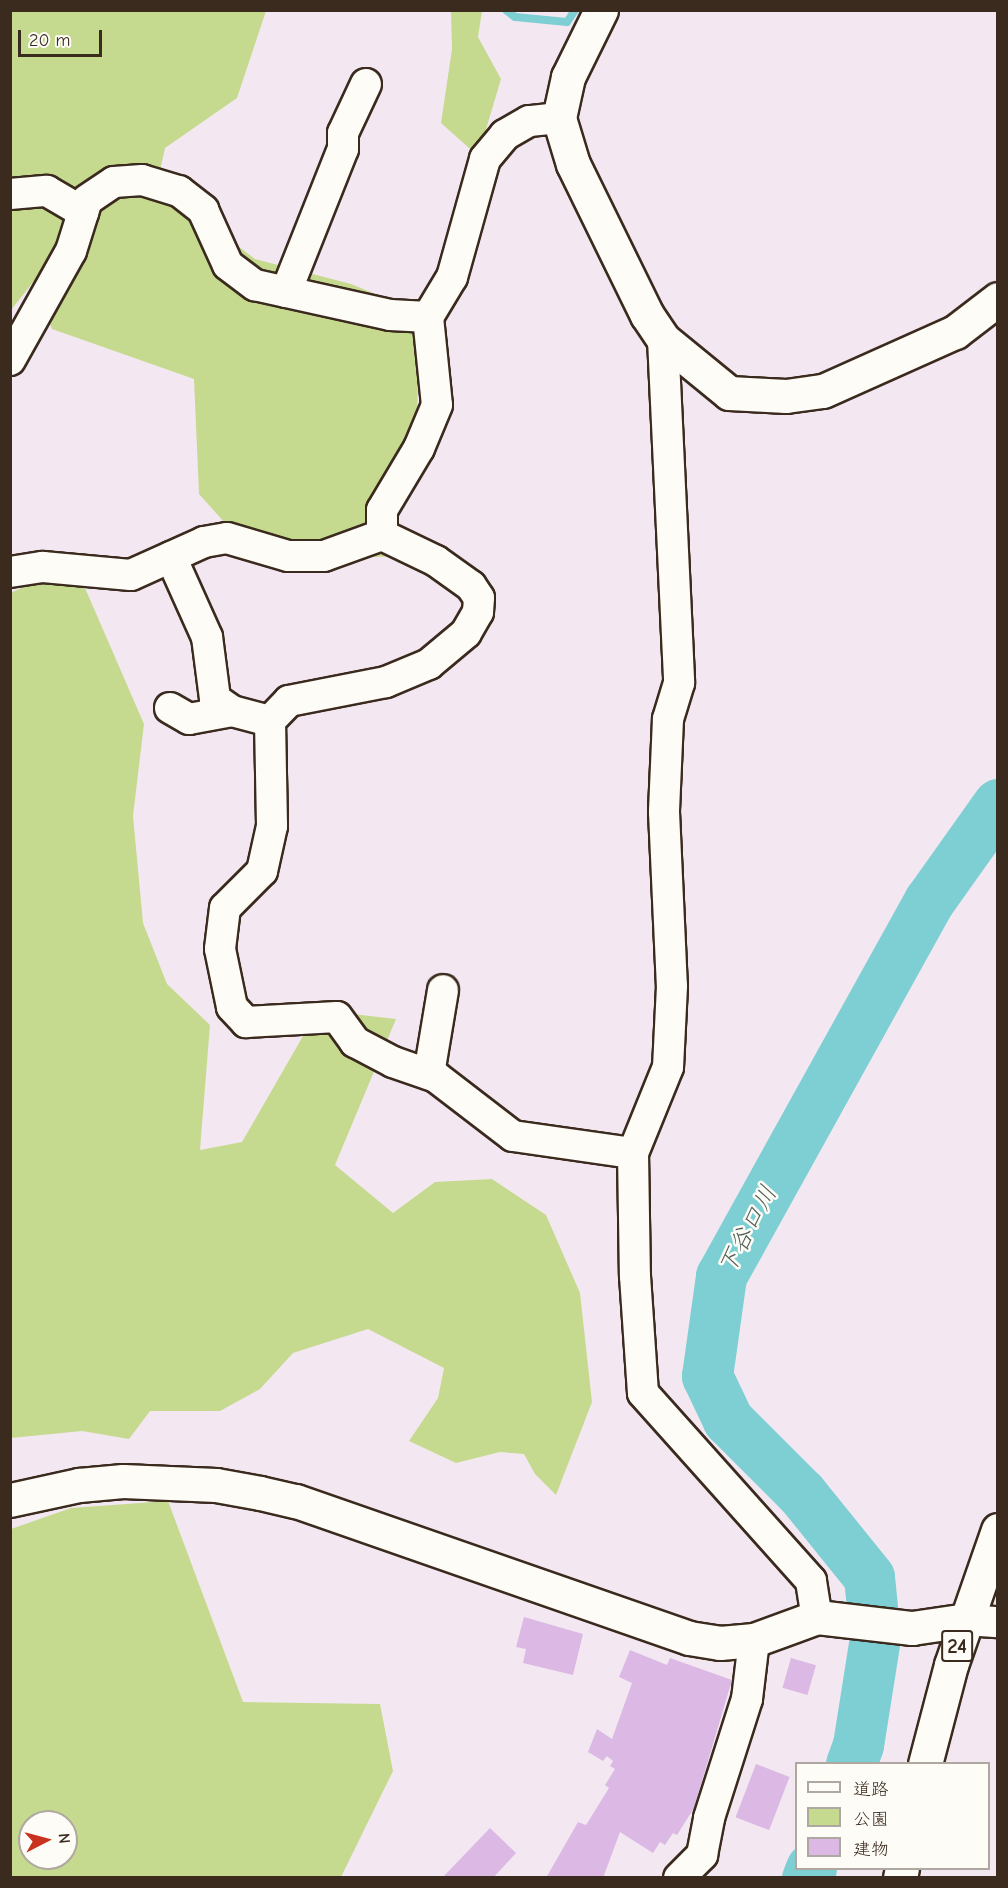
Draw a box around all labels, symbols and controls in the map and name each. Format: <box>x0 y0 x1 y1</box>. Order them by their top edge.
scale bar <box>21 18 105 56</box>
text: 20 m <box>29 30 70 51</box>
water label: 下谷口川 <box>713 1181 783 1279</box>
road number: 24 <box>940 1628 974 1664</box>
legend <box>795 1762 990 1870</box>
text: 道路 <box>853 1779 889 1800</box>
text: 公園 <box>853 1809 889 1830</box>
north arrow <box>18 1810 78 1870</box>
text: N <box>54 1832 73 1844</box>
text: 建物 <box>853 1839 889 1860</box>

